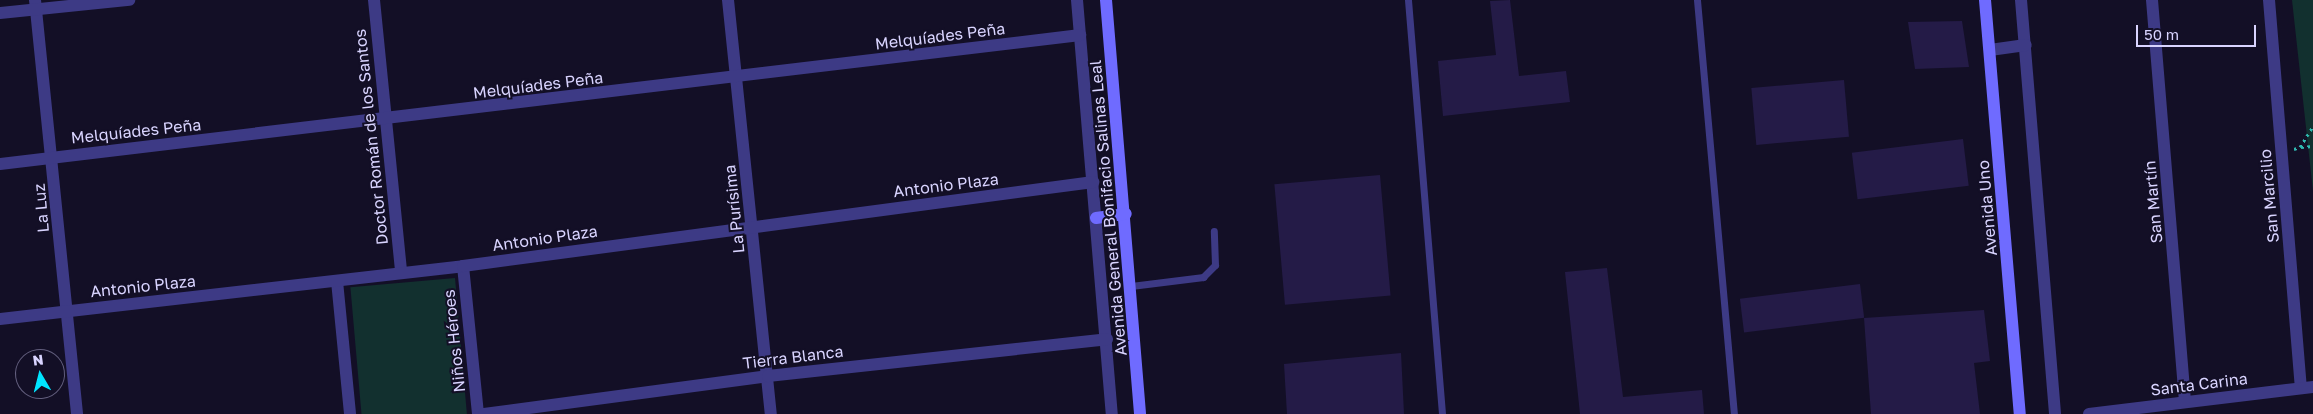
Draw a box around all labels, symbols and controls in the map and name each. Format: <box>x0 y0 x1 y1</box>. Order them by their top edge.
scale bar <box>2138 15 2258 47</box>
street label: Melquíades Peña <box>874 18 1006 54</box>
text: 50 m <box>2144 25 2179 43</box>
street label: Doctor Román de los Santos <box>350 28 392 246</box>
street label: Avenida General Bonifacio Salinas Leal <box>1086 59 1130 357</box>
street label: Melquíades Peña <box>472 67 604 103</box>
street label: Melquíades Peña <box>70 115 202 147</box>
street label: San Marcilio <box>2255 148 2283 244</box>
street label: Avenida Uno <box>1973 159 2001 257</box>
street label: San Martín <box>2140 160 2166 244</box>
street label: La Purísima <box>720 164 748 254</box>
street label: Antonio Plaza <box>892 169 1000 201</box>
street label: La Luz <box>29 183 53 233</box>
street label: Antonio Plaza <box>491 221 599 255</box>
street label: Antonio Plaza <box>89 271 197 301</box>
street label: Niños Héroes <box>439 289 469 393</box>
street label: Tierra Blanca <box>742 341 844 373</box>
north arrow <box>15 349 65 399</box>
text: N <box>32 350 44 369</box>
street label: Santa Carina <box>2149 369 2249 399</box>

